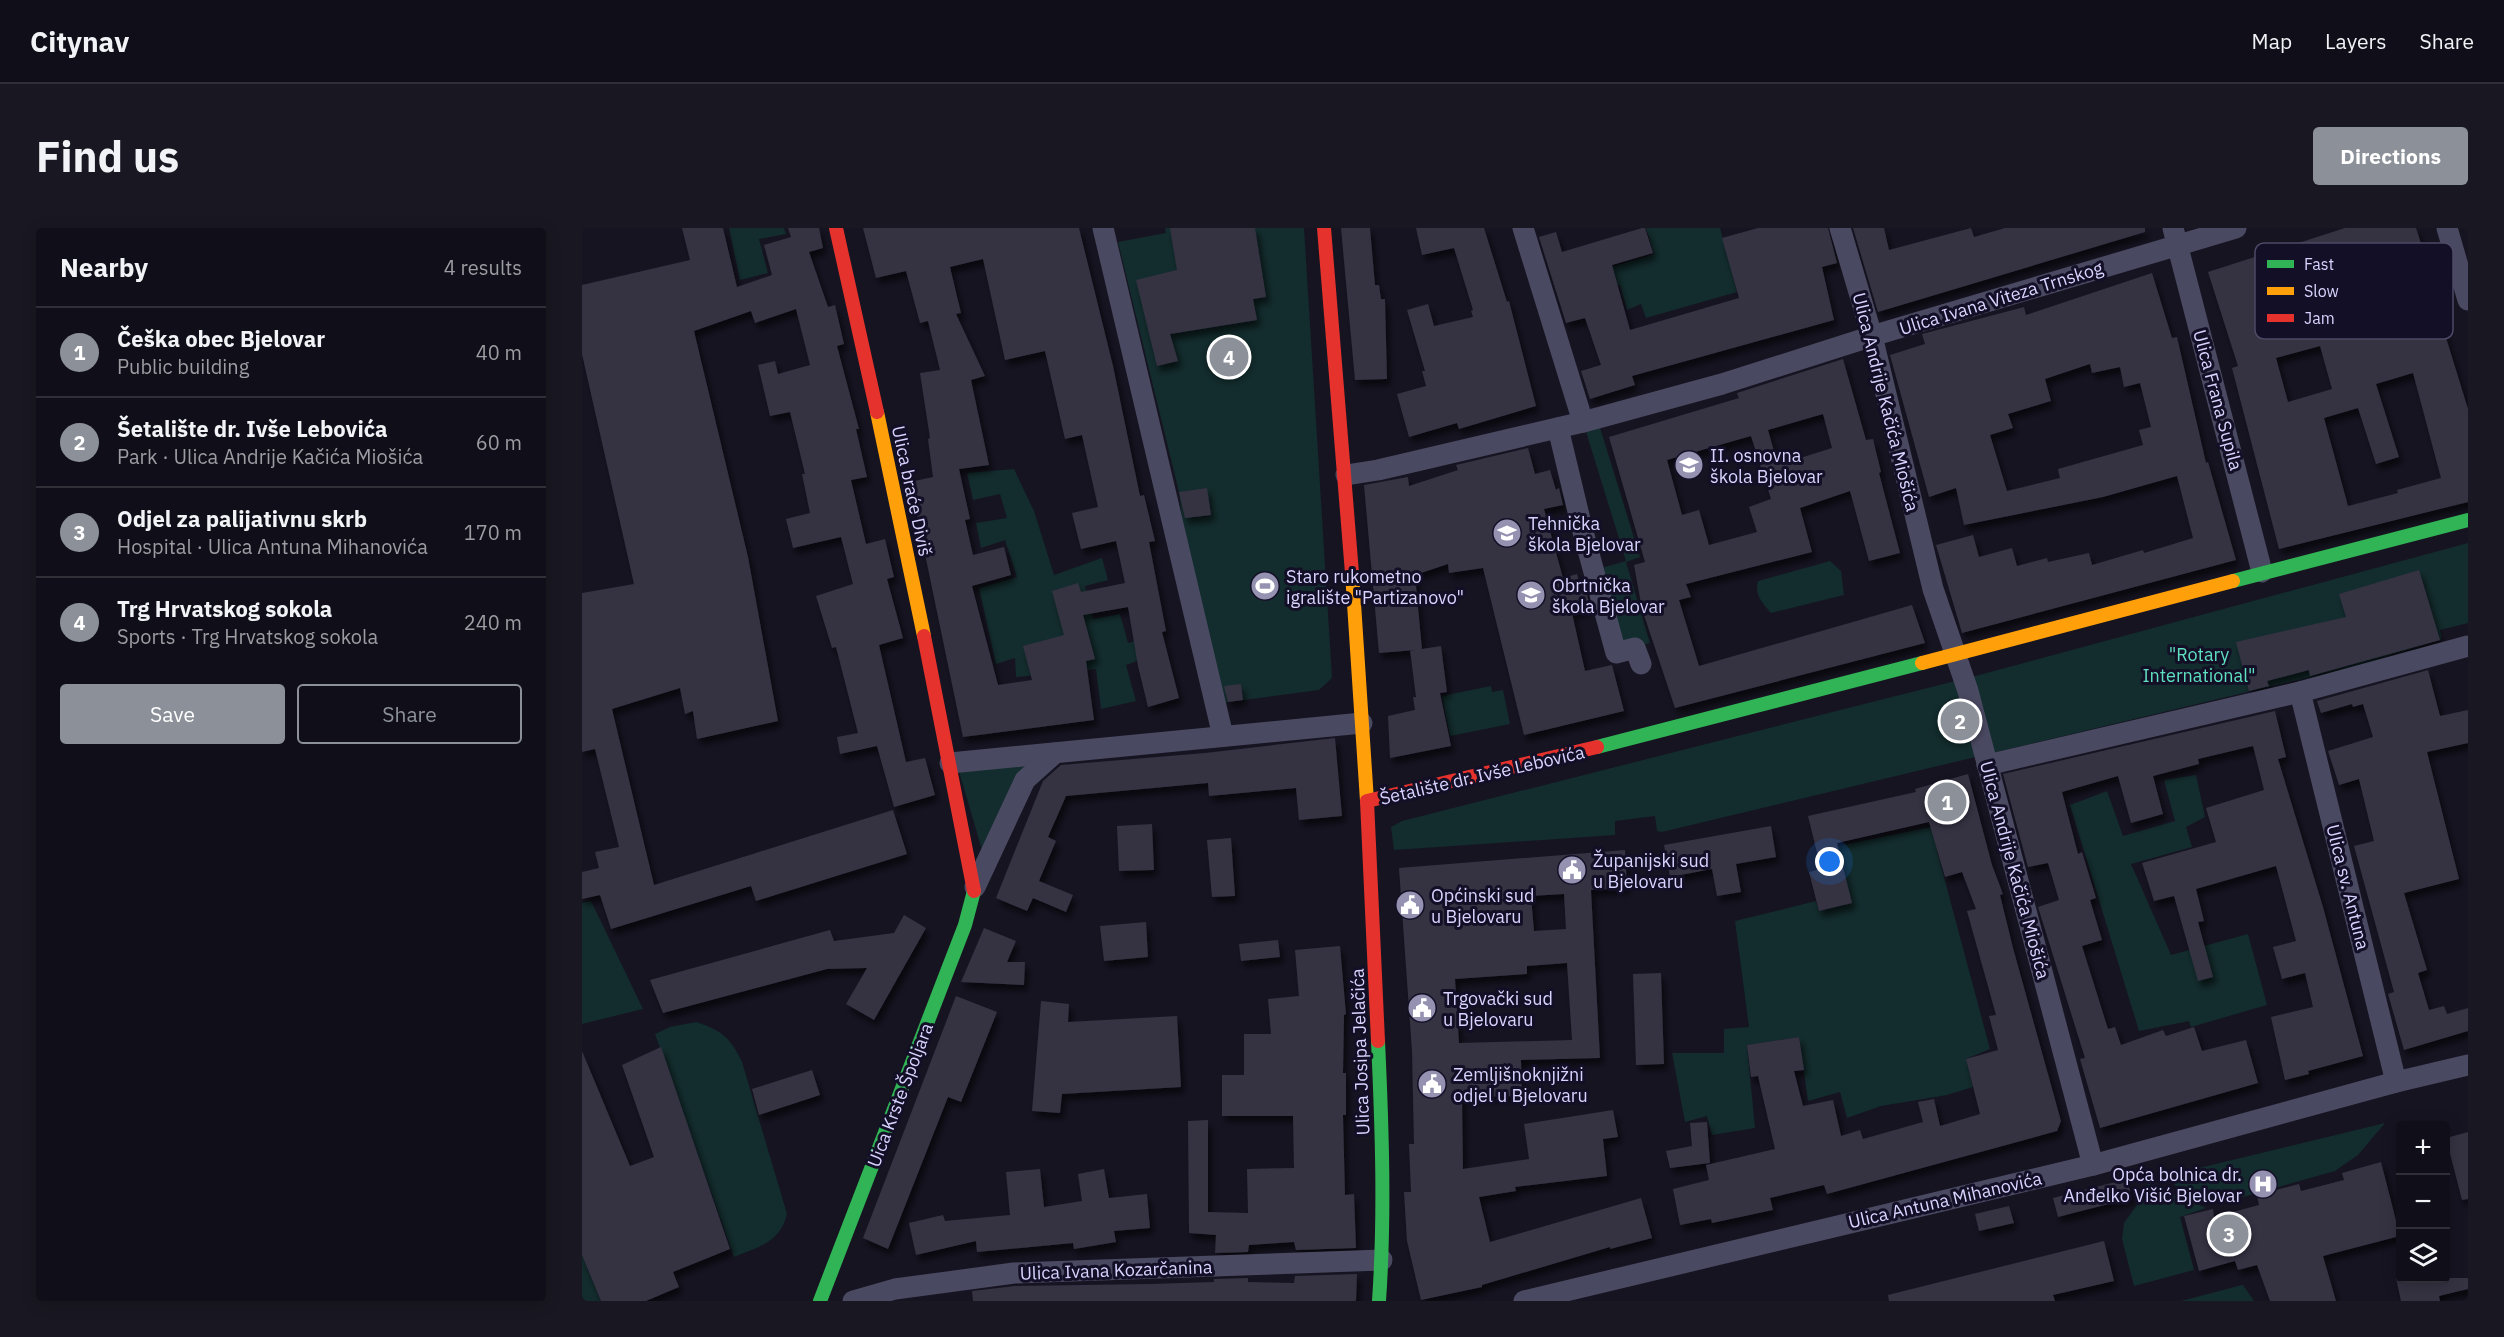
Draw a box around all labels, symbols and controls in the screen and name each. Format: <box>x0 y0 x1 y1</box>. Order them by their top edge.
text: Citynav <box>30 23 129 60</box>
text: Map <box>2252 27 2292 55</box>
text: Layers <box>2325 27 2387 55</box>
text: Share <box>2420 27 2474 55</box>
button: Directions <box>2313 127 2468 185</box>
text: Find us <box>36 129 179 184</box>
legend <box>2255 243 2453 339</box>
text: Nearby <box>60 250 148 284</box>
text: 4 results <box>444 254 522 281</box>
text: Fast <box>2304 254 2334 274</box>
street label: Ulica Ivana Viteza Trnskog <box>1896 256 2106 340</box>
text: Slow <box>2304 281 2339 301</box>
street label: Ulica Andrije Kačića Miošića <box>1848 290 1924 514</box>
text: Jam <box>2304 308 2335 328</box>
text: Češka obec Bjelovar <box>117 324 325 353</box>
street label: Ulica Frana Supila <box>2188 327 2248 473</box>
pin: 4 <box>1210 334 1248 380</box>
text: 1 <box>74 339 86 366</box>
text: 40 m <box>476 339 522 366</box>
text: Public building <box>117 353 249 380</box>
text: Šetalište dr. Ivše Lebovića <box>117 414 388 443</box>
street label: Ulica braće Diviš <box>887 424 937 558</box>
text: 2 <box>74 429 86 456</box>
text: 60 m <box>476 429 522 456</box>
text: Park · Ulica Andrije Kačića Miošića <box>117 443 423 470</box>
place label: II. osnovna škola Bjelovar <box>1710 444 1823 488</box>
school or university icon: II. osnovna škola Bjelovar <box>1673 449 1705 481</box>
text: Odjel za palijativnu skrb <box>117 504 367 533</box>
place label: Tehnička škola Bjelovar <box>1528 512 1641 556</box>
school or university icon: Tehnička škola Bjelovar <box>1491 517 1523 549</box>
text: 3 <box>74 519 86 546</box>
text: 170 m <box>464 519 522 546</box>
text: Hospital · Ulica Antuna Mihanovića <box>117 533 428 560</box>
place label: Staro rukometno igralište "Partizanovo" <box>1286 565 1464 609</box>
sports icon: Staro rukometno igralište "Partizanovo" <box>1249 570 1281 602</box>
place label: Obrtnička škola Bjelovar <box>1552 574 1665 618</box>
school or university icon: Obrtnička škola Bjelovar <box>1515 579 1547 611</box>
text: Trg Hrvatskog sokola <box>117 594 332 623</box>
text: 4 <box>74 609 86 636</box>
text: 240 m <box>464 609 522 636</box>
text: Sports · Trg Hrvatskog sokola <box>117 623 378 650</box>
park label: "Rotary International" <box>2142 643 2256 687</box>
button: Save <box>60 684 285 744</box>
button: Share <box>297 684 522 744</box>
pin: 2 <box>1940 698 1980 744</box>
street label: Šetalište dr. Ivše Lebovića <box>1377 739 1587 810</box>
street label: Ulica Andrije Kačića Miošića <box>1975 758 2055 982</box>
pin: 1 <box>1928 780 1966 824</box>
street label: Ulica sv. Antuna <box>2321 822 2375 952</box>
your location <box>1815 847 1844 876</box>
place label: Županijski sud u Bjelovaru <box>1593 849 1709 893</box>
public building icon: Županijski sud u Bjelovaru <box>1556 854 1588 886</box>
place label: Općinski sud u Bjelovaru <box>1431 884 1534 928</box>
public building icon: Općinski sud u Bjelovaru <box>1394 889 1426 921</box>
street label: Ulica Josipa Jelačića <box>1346 968 1374 1136</box>
place label: Trgovački sud u Bjelovaru <box>1443 987 1553 1031</box>
public building icon: Trgovački sud u Bjelovaru <box>1406 992 1438 1024</box>
street label: Uica Krste Špoljara <box>861 1019 938 1170</box>
place label: Zemljišnoknjižni odjel u Bjelovaru <box>1453 1063 1588 1107</box>
public building icon: Zemljišnoknjižni odjel u Bjelovaru <box>1416 1068 1448 1100</box>
map controls <box>2396 1121 2450 1283</box>
button: + <box>2396 1121 2450 1175</box>
place label: Opća bolnica dr. Anđelko Višić Bjelovar <box>2064 1163 2242 1207</box>
street label: Ulica Antuna Mihanovića <box>1846 1166 2044 1233</box>
hospital icon: Opća bolnica dr. Anđelko Višić Bjelovar <box>2247 1168 2279 1200</box>
button: − <box>2396 1175 2450 1229</box>
pin: 3 <box>2210 1212 2248 1256</box>
button: layers <box>2396 1229 2450 1283</box>
street label: Ulica Ivana Kozarčanina <box>1019 1255 1213 1285</box>

